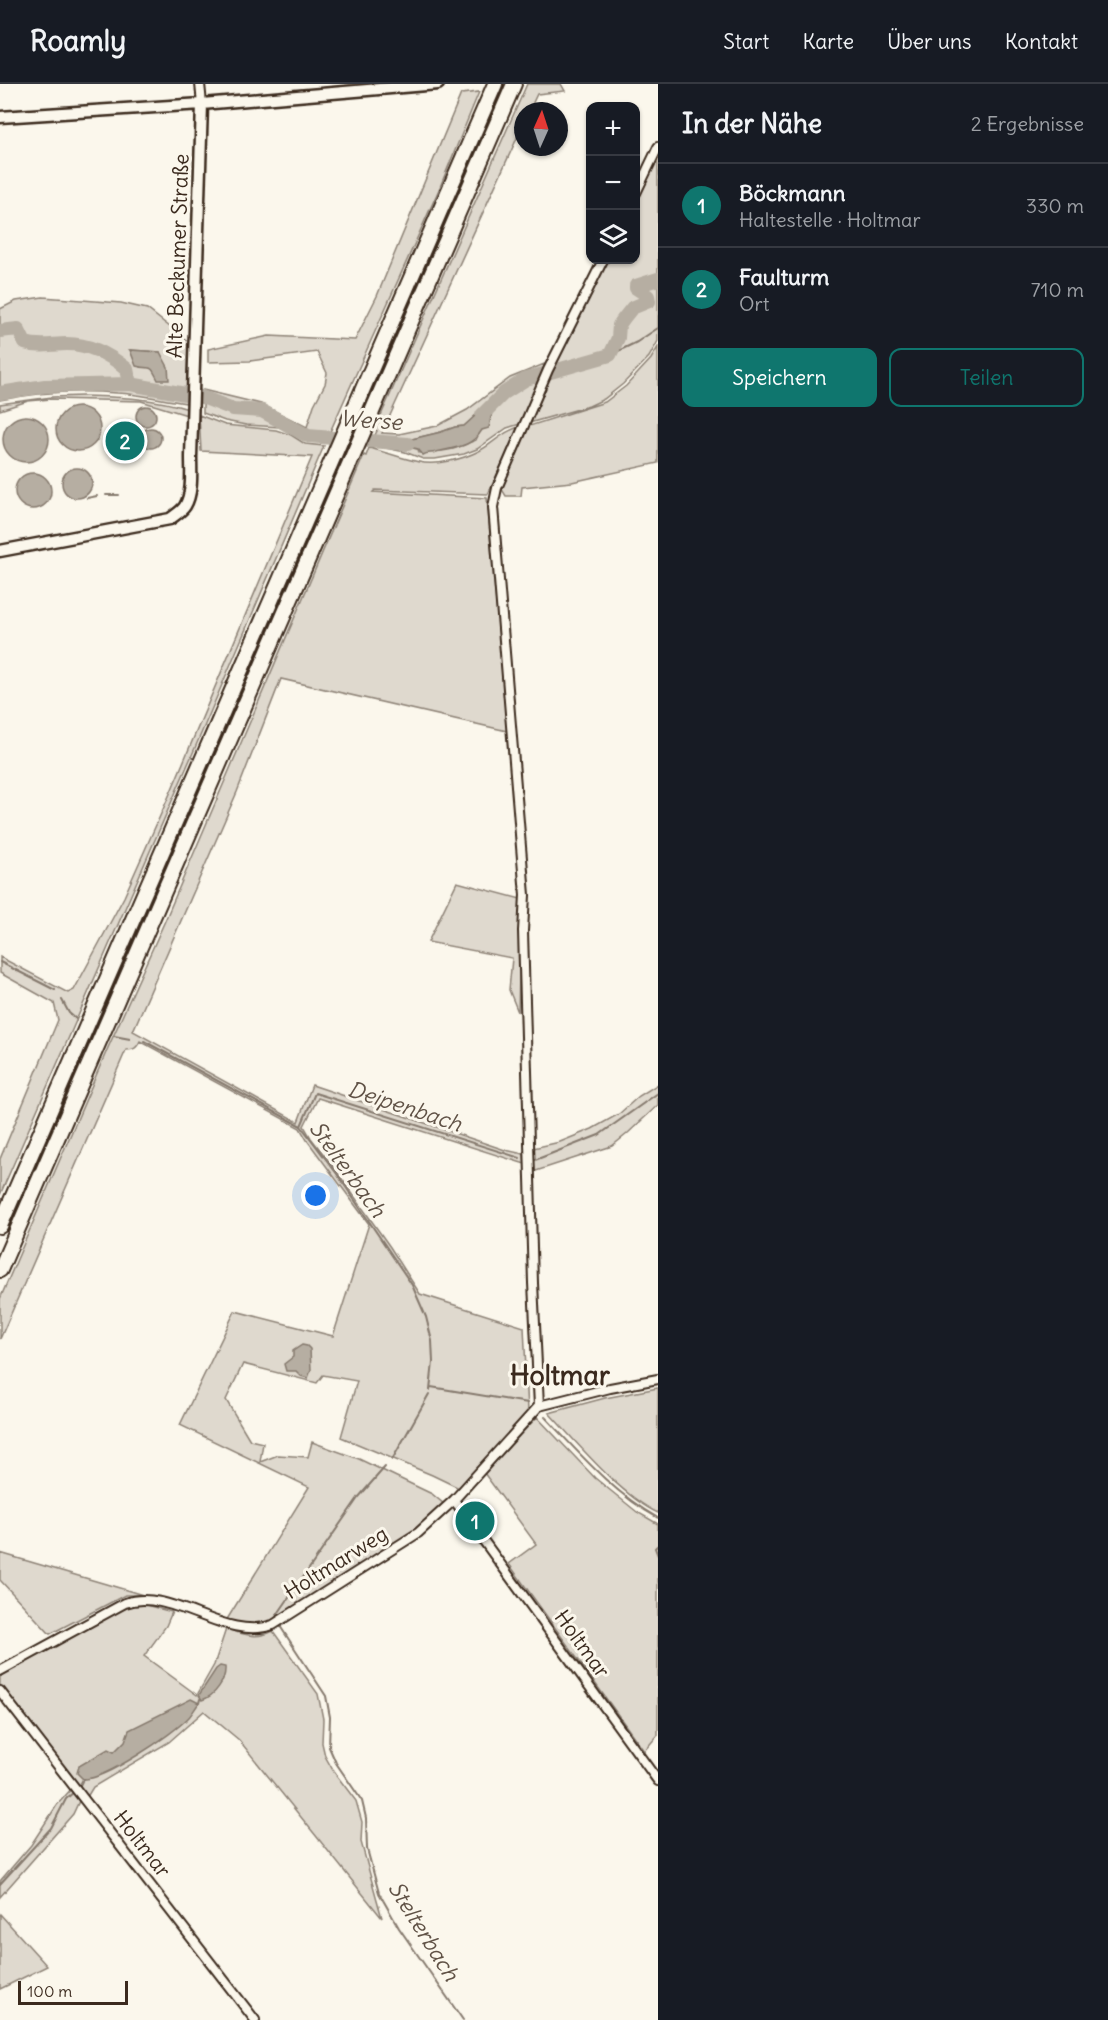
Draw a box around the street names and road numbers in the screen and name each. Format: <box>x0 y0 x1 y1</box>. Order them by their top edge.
street label: Alte Beckumer Straße <box>160 153 195 359</box>
street label: Holtmarweg <box>279 1520 393 1605</box>
street label: Holtmar <box>549 1604 616 1683</box>
street label: Holtmar <box>108 1805 177 1883</box>

